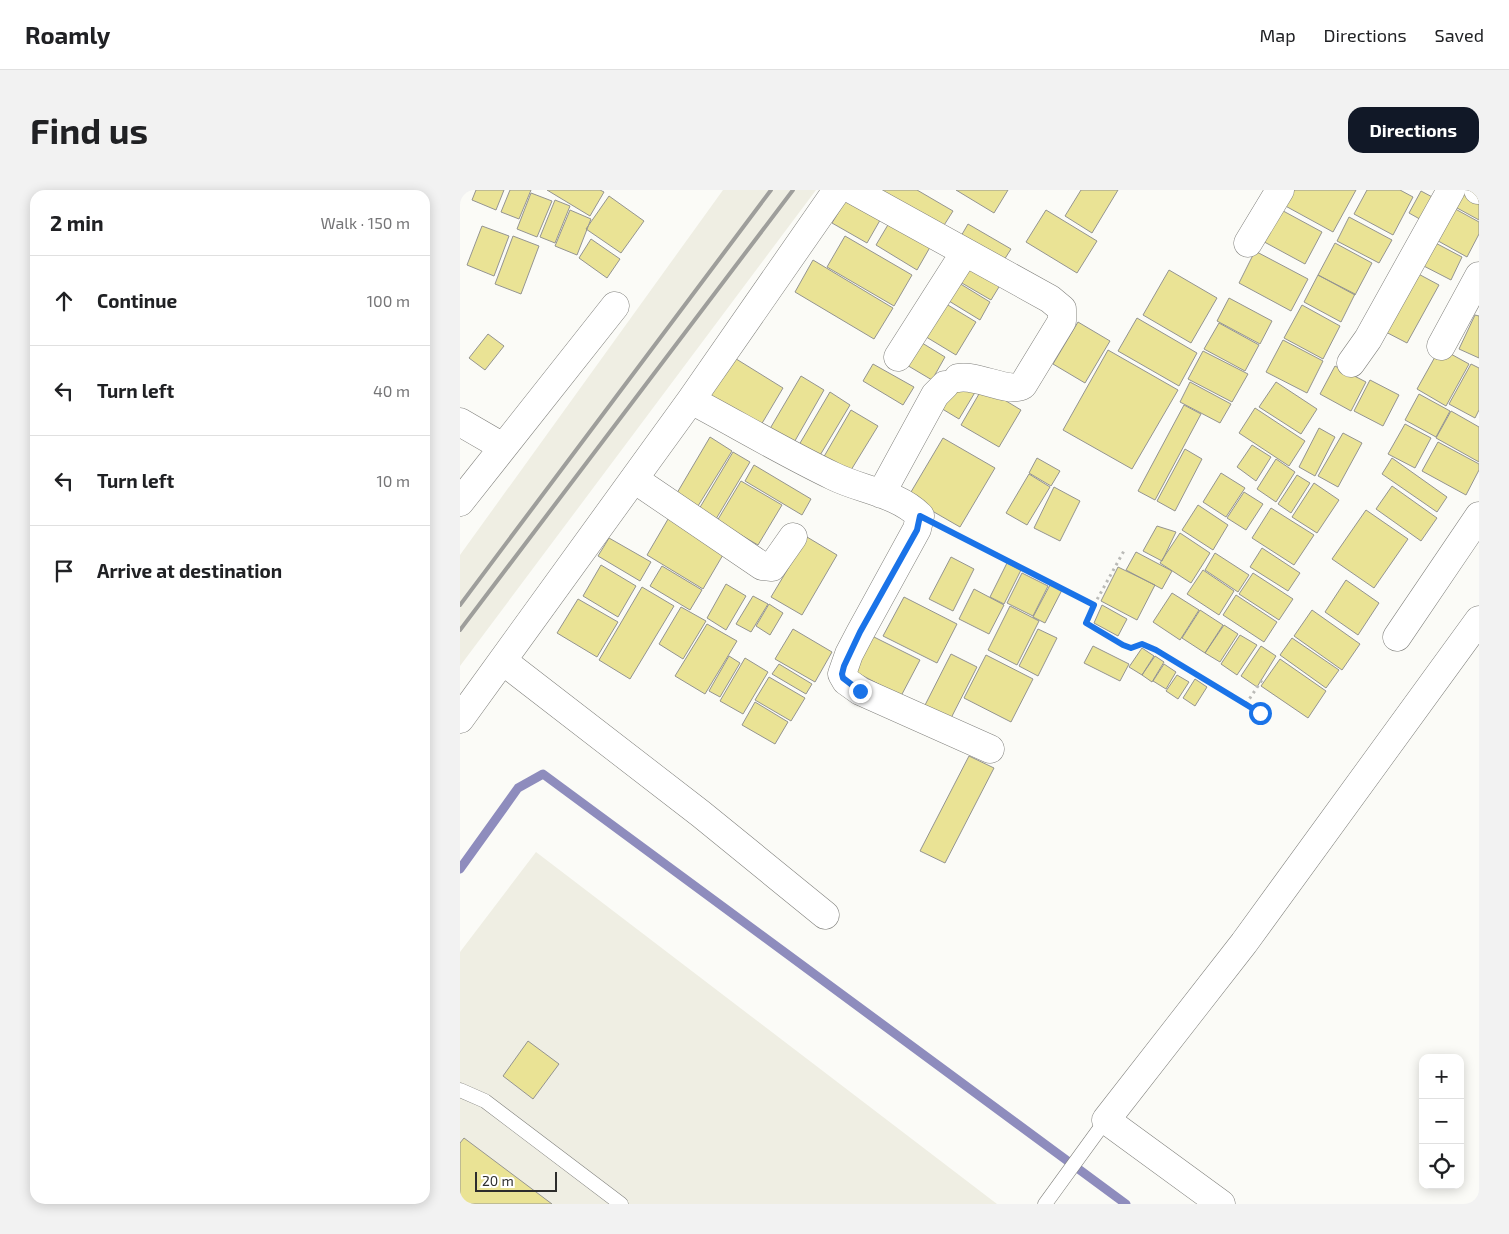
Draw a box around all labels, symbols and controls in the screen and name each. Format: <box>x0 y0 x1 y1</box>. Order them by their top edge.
text: Roamly <box>25 20 110 49</box>
text: Map <box>1259 24 1296 46</box>
text: Directions <box>1324 24 1407 46</box>
text: Saved <box>1435 24 1484 46</box>
button: Directions <box>1348 107 1479 153</box>
text: Find us <box>30 109 148 151</box>
text: 2 min <box>50 210 104 235</box>
text: Walk · 150 m <box>320 213 410 232</box>
icon: ahead <box>50 287 78 315</box>
text: Continue <box>97 289 177 312</box>
text: 100 m <box>367 291 410 310</box>
icon: left <box>50 377 78 405</box>
text: Turn left <box>97 379 174 402</box>
text: 40 m <box>373 381 410 400</box>
icon: left <box>50 467 78 495</box>
text: Turn left <box>97 469 174 492</box>
text: 10 m <box>376 471 410 490</box>
icon: arrive <box>50 557 78 585</box>
text: Arrive at destination <box>97 559 282 582</box>
route end <box>849 680 872 703</box>
route start <box>1249 702 1272 725</box>
map controls <box>1419 1054 1464 1189</box>
button: + <box>1419 1054 1464 1099</box>
button: − <box>1419 1099 1464 1144</box>
button: locate <box>1419 1144 1464 1189</box>
scale bar <box>475 1169 558 1192</box>
text: 20 m <box>482 1172 514 1189</box>

